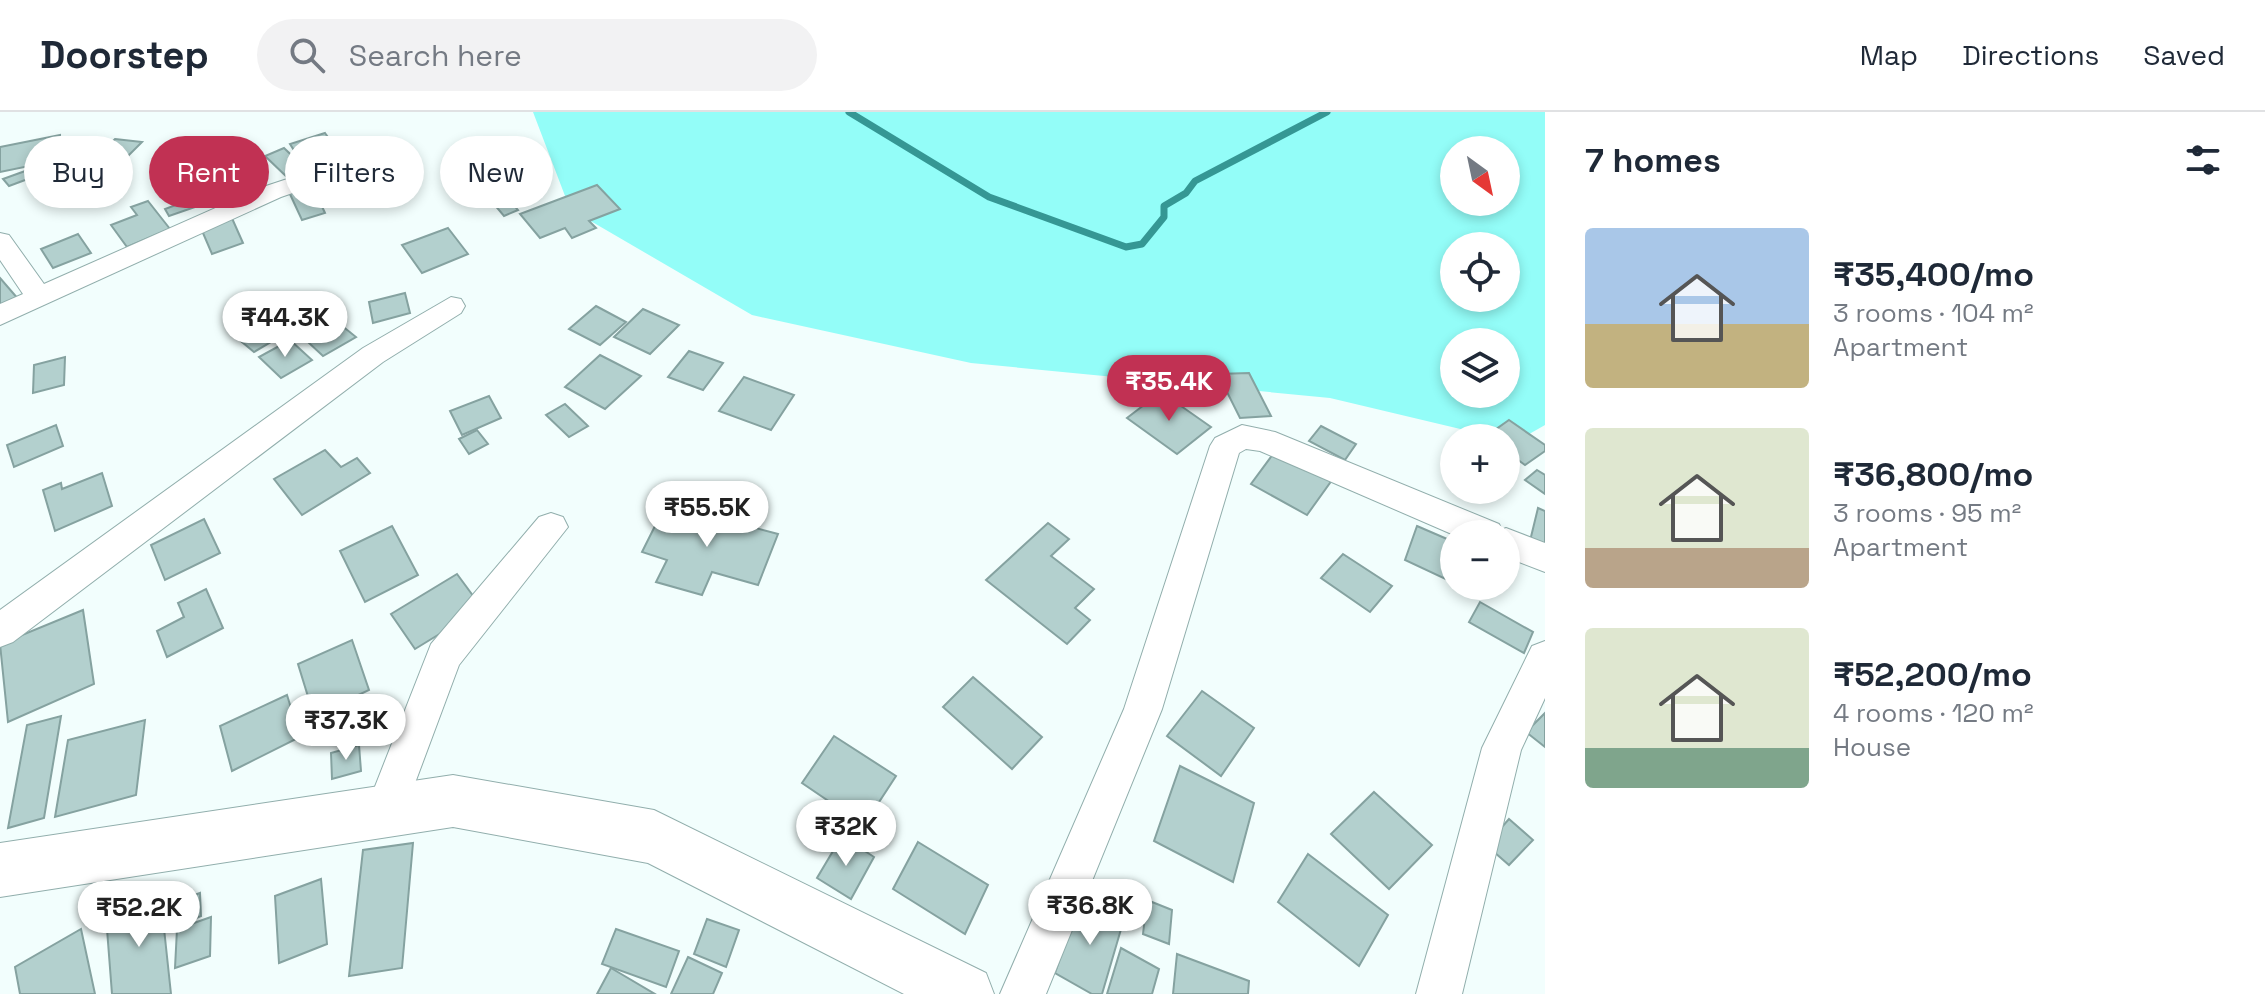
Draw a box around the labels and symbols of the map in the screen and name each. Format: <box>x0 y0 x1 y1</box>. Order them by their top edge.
north arrow <box>1440 136 1520 216</box>
pin: ₹44.3K <box>220 291 350 359</box>
pin: ₹35.4K <box>1104 355 1234 423</box>
pin: ₹55.5K <box>642 481 772 549</box>
pin: ₹37.3K <box>281 694 411 762</box>
pin: ₹32K <box>799 800 893 868</box>
pin: ₹36.8K <box>1025 879 1155 947</box>
pin: ₹52.2K <box>74 881 204 949</box>

